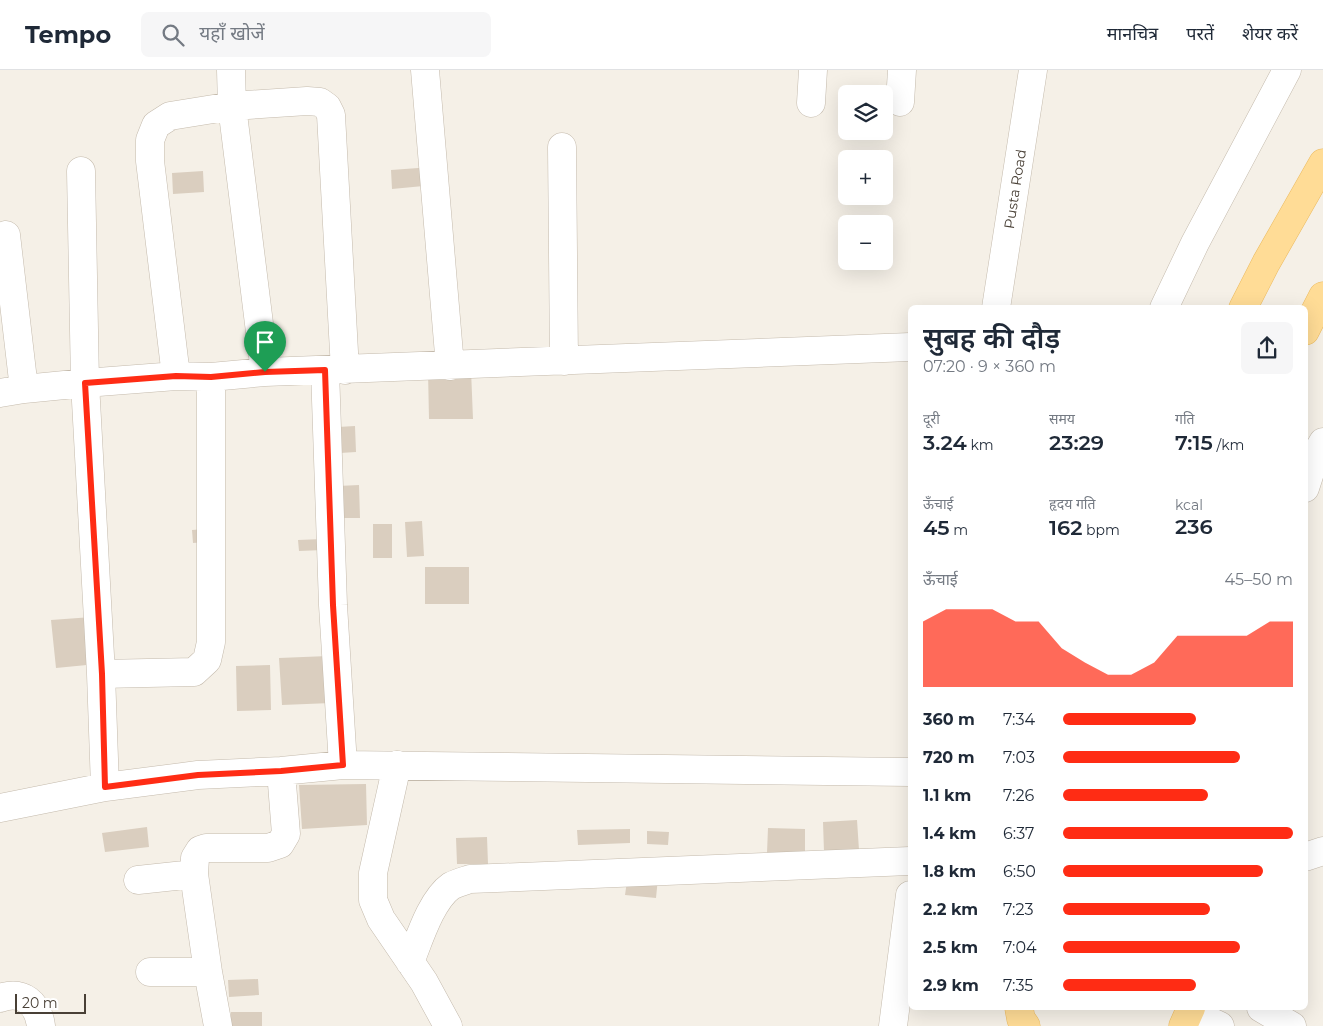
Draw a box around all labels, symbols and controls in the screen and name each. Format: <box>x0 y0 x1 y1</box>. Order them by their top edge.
search box <box>141 12 491 57</box>
text: Tempo <box>25 20 111 49</box>
icon: search <box>159 21 187 49</box>
text: यहाँ खोजें <box>199 22 265 45</box>
text: मानचित्र <box>1107 23 1158 45</box>
text: परतें <box>1186 23 1214 45</box>
text: शेयर करें <box>1242 23 1298 45</box>
map controls <box>838 85 893 270</box>
button: layers <box>838 85 893 140</box>
street label: Pusta Road <box>1000 148 1030 230</box>
button: + <box>838 150 893 205</box>
button: − <box>838 215 893 270</box>
pin <box>244 321 286 372</box>
text: सुबह की दौड़ <box>923 321 1060 355</box>
button: share <box>1241 322 1293 374</box>
icon: arrive <box>251 328 279 356</box>
text: 07:20 · 9 × 360 m <box>923 357 1056 376</box>
text: दूरी <box>923 410 940 428</box>
text: समय <box>1049 410 1075 428</box>
text: गति <box>1175 410 1195 428</box>
text: 3.24 <box>923 430 967 455</box>
text: 23:29 <box>1049 430 1104 455</box>
text: 7:15 <box>1175 430 1213 455</box>
text: km <box>967 436 994 454</box>
text: /km <box>1213 436 1244 454</box>
text: ऊँचाई <box>923 495 953 513</box>
text: हृदय गति <box>1049 495 1095 513</box>
text: kcal <box>1175 496 1203 514</box>
text: 236 <box>1175 514 1213 539</box>
text: 45 <box>923 515 950 540</box>
text: 162 <box>1049 515 1082 540</box>
text: m <box>950 521 968 539</box>
text: bpm <box>1082 521 1120 539</box>
text: ऊँचाई <box>923 570 958 589</box>
text: 45–50 m <box>1225 570 1293 589</box>
text: 360 m <box>923 710 975 729</box>
text: 7:34 <box>1003 710 1035 729</box>
text: 720 m <box>923 748 975 767</box>
text: 7:03 <box>1003 748 1035 767</box>
text: 1.1 km <box>923 786 971 805</box>
text: 7:26 <box>1003 786 1034 805</box>
text: 1.4 km <box>923 824 976 843</box>
text: 6:37 <box>1003 824 1034 843</box>
text: 1.8 km <box>923 862 976 881</box>
text: 6:50 <box>1003 862 1036 881</box>
text: 2.2 km <box>923 900 978 919</box>
text: 7:23 <box>1003 900 1034 919</box>
text: 2.5 km <box>923 938 978 957</box>
text: 7:04 <box>1003 938 1037 957</box>
text: 2.9 km <box>923 976 979 995</box>
text: 7:35 <box>1003 976 1033 995</box>
scale bar <box>15 991 86 1014</box>
text: 20 m <box>22 994 58 1012</box>

